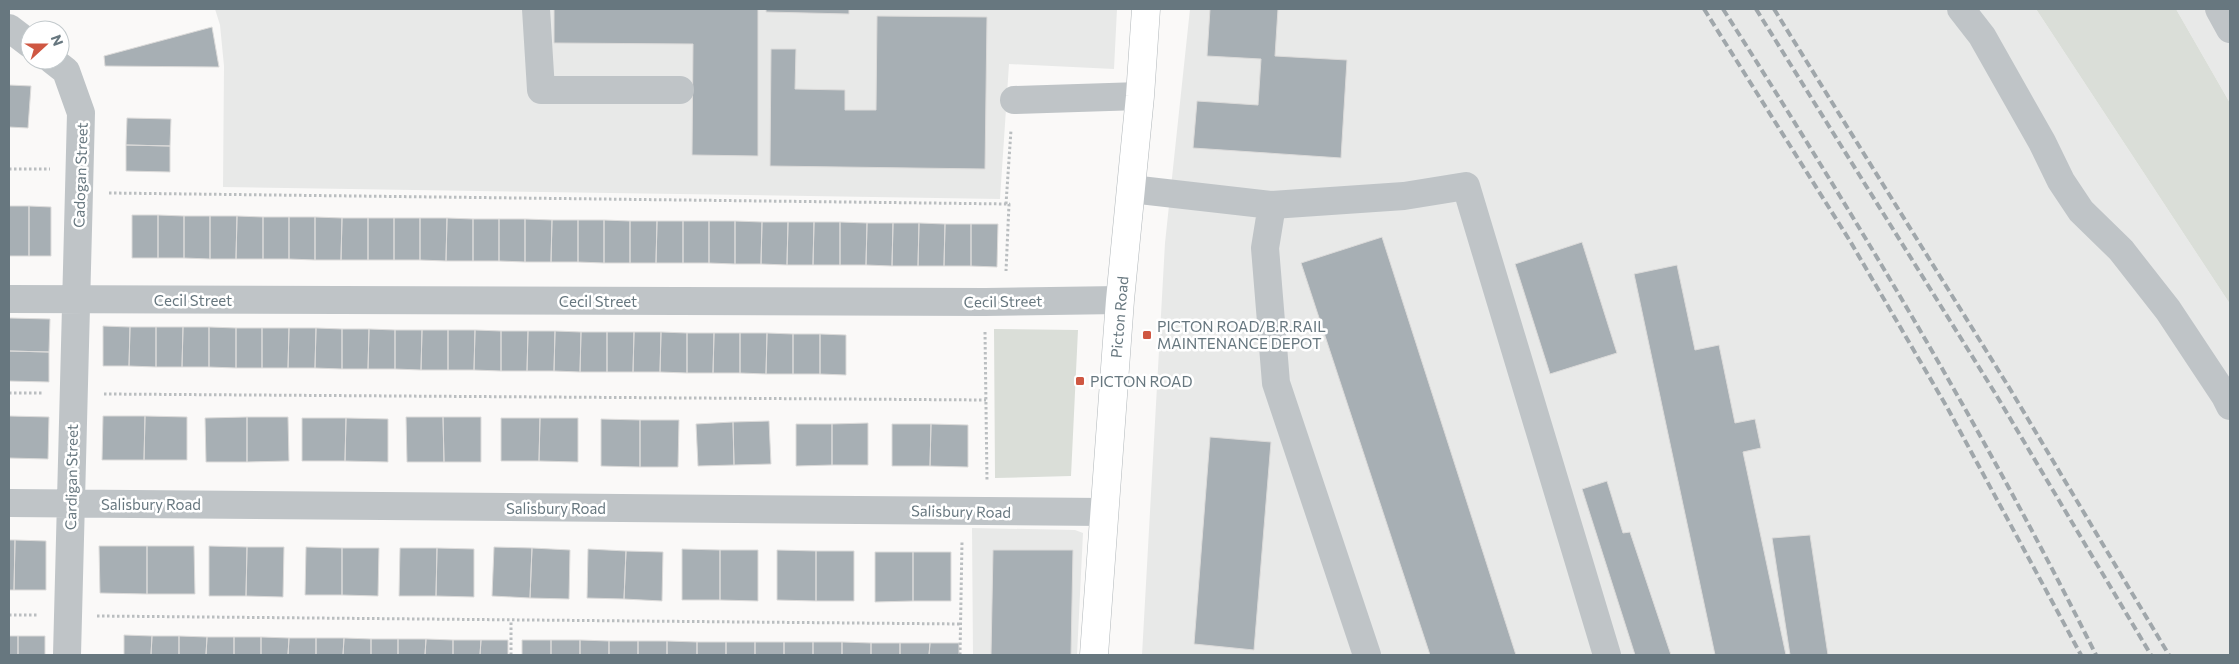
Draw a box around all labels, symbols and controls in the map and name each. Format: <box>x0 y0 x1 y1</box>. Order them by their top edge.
north arrow <box>20 20 70 70</box>
text: N <box>48 32 67 48</box>
street label: Cadogan Street <box>69 122 91 228</box>
street label: Picton Road <box>1106 275 1132 359</box>
street label: Cecil Street <box>154 291 232 309</box>
street label: Cecil Street <box>964 291 1042 311</box>
street label: Cecil Street <box>559 292 637 310</box>
place label: PICTON ROAD/B.R.RAIL MAINTENANCE DEPOT <box>1157 317 1326 352</box>
marker: PICTON ROAD/B.R.RAIL MAINTENANCE DEPOT <box>1141 329 1153 341</box>
place label: PICTON ROAD <box>1090 372 1192 390</box>
marker: PICTON ROAD <box>1074 375 1086 387</box>
street label: Cardigan Street <box>61 424 81 530</box>
street label: Salisbury Road <box>101 495 201 513</box>
street label: Salisbury Road <box>506 499 606 517</box>
street label: Salisbury Road <box>911 501 1011 521</box>

